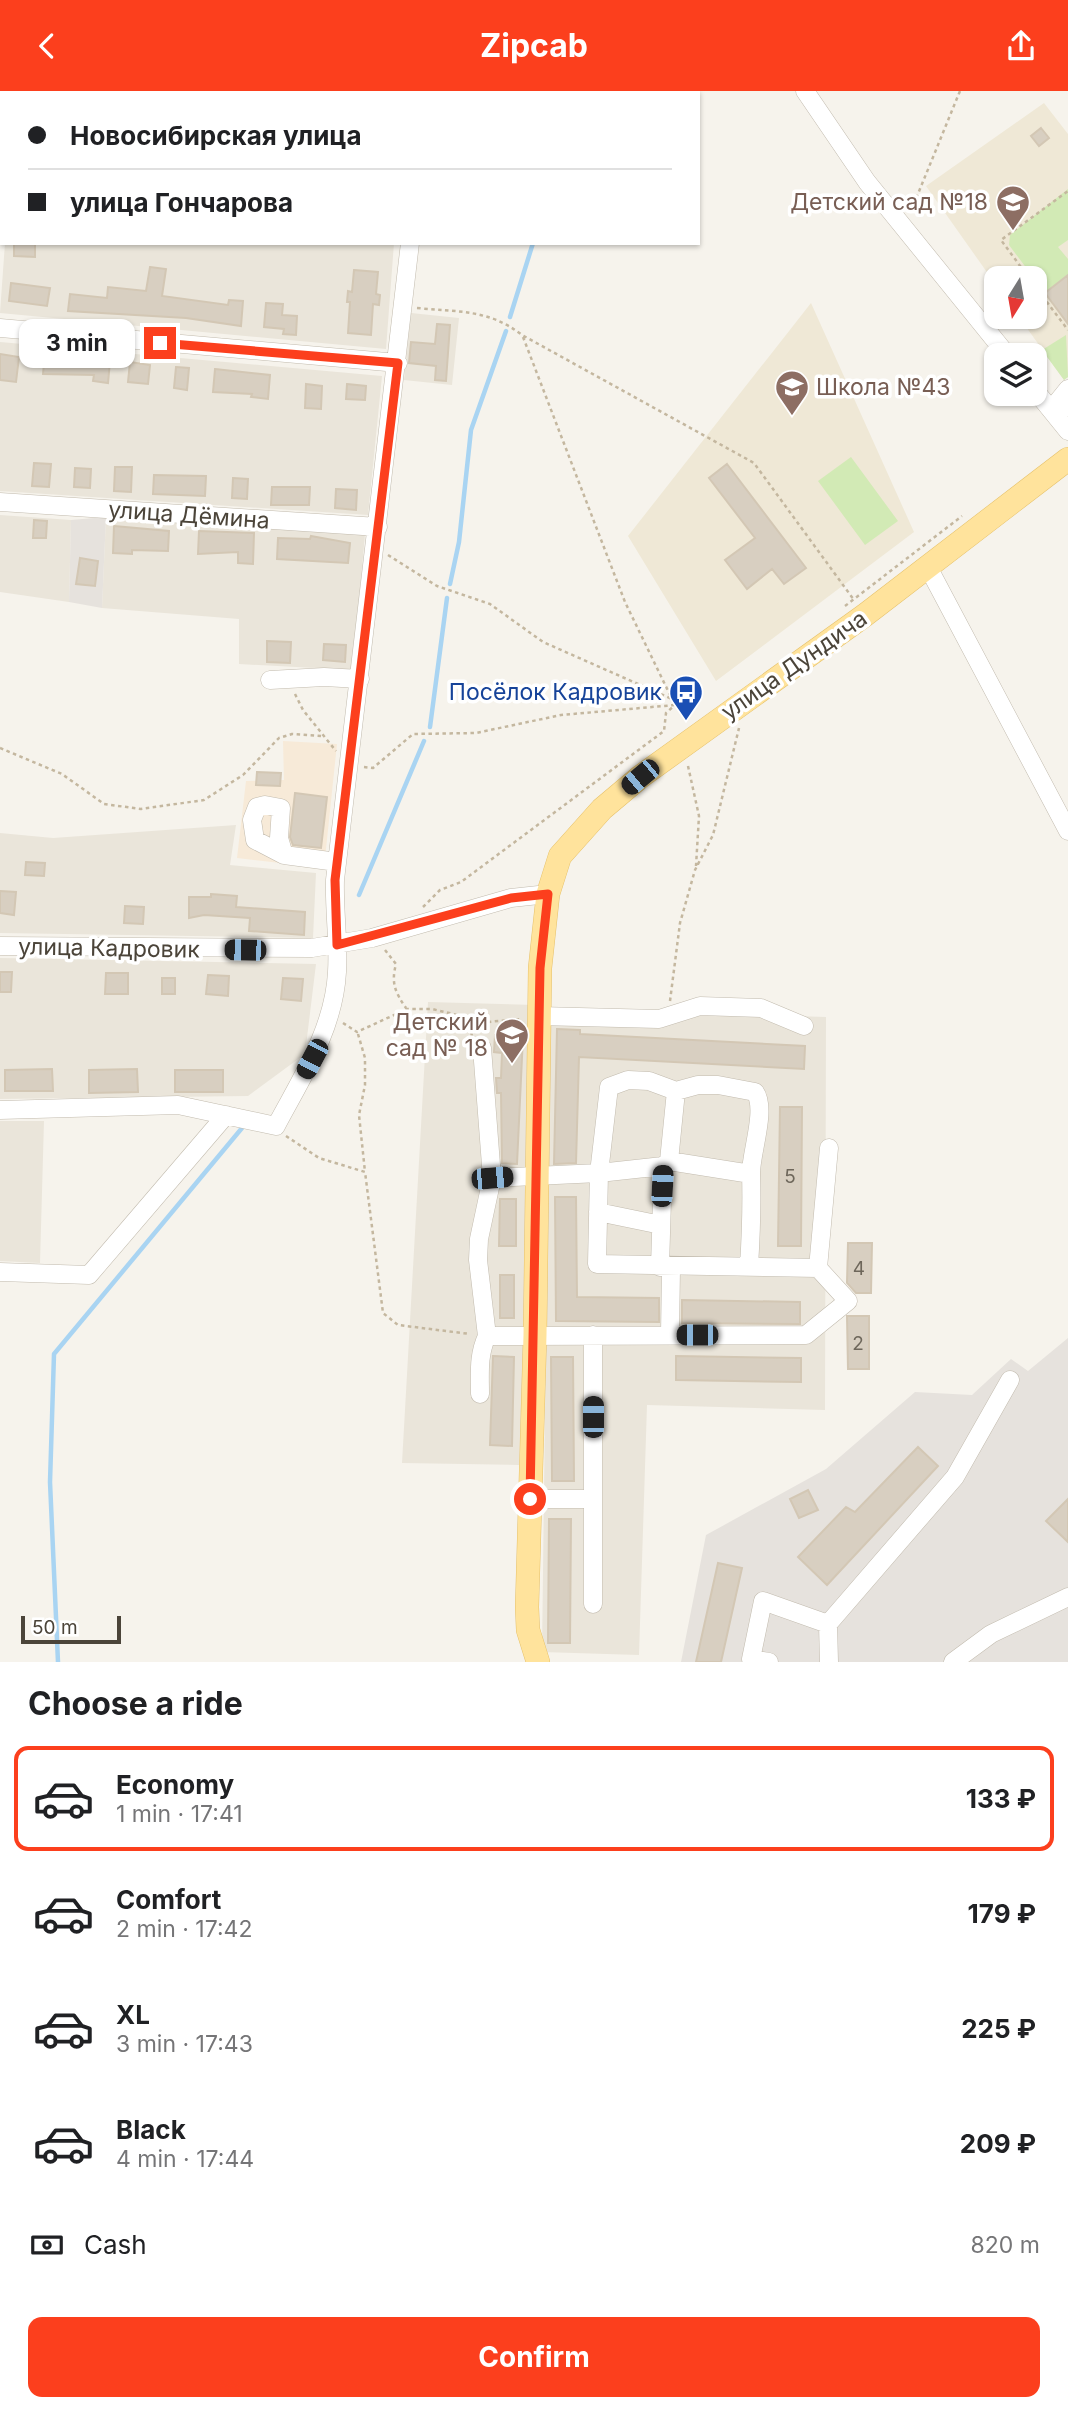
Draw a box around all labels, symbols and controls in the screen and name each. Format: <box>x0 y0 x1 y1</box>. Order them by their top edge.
text: Zipcab <box>480 26 588 65</box>
icon: back <box>28 27 66 65</box>
icon: share <box>1002 27 1040 65</box>
text: Новосибирская улица <box>70 120 362 151</box>
school or university icon: Детский сад №18 <box>994 183 1032 232</box>
text: улица Гончарова <box>70 187 293 218</box>
place label: Детский сад №18 <box>790 188 988 216</box>
north arrow <box>984 266 1046 329</box>
map controls <box>984 266 1047 406</box>
callout: 3 min <box>20 319 136 367</box>
route end <box>144 327 176 359</box>
text: 3 min <box>46 329 108 357</box>
button: layers <box>984 343 1047 406</box>
school or university icon: Школа №43 <box>773 368 811 417</box>
place label: Школа №43 <box>816 373 951 401</box>
street label: улица Дёмина <box>107 495 271 535</box>
street label: улица Дундича <box>716 604 872 726</box>
bus stop icon: Посёлок Кадровик <box>667 673 705 722</box>
place label: Посёлок Кадровик <box>449 678 663 706</box>
car <box>618 755 663 799</box>
street label: улица Кадровик <box>18 932 201 964</box>
car <box>224 939 267 961</box>
place label: Детский сад № 18 <box>386 1008 488 1062</box>
school or university icon: Детский сад № 18 <box>493 1016 531 1065</box>
car <box>293 1036 332 1082</box>
car <box>651 1164 674 1208</box>
house number: 5 <box>784 1165 796 1188</box>
car <box>471 1166 514 1190</box>
house number: 4 <box>853 1257 865 1280</box>
car <box>677 1325 719 1346</box>
house number: 2 <box>852 1332 864 1355</box>
car <box>583 1396 604 1438</box>
route start <box>514 1483 546 1515</box>
scale bar <box>21 1613 121 1645</box>
text: 50 m <box>32 1616 78 1639</box>
text: Choose a ride <box>28 1684 243 1723</box>
icon: car <box>32 1767 95 1830</box>
text: Economy <box>116 1769 234 1800</box>
text: 133 ₽ <box>966 1783 1036 1814</box>
text: 1 min · 17:41 <box>116 1800 243 1828</box>
icon: car <box>32 1882 95 1945</box>
text: Comfort <box>116 1884 221 1915</box>
text: 179 ₽ <box>968 1898 1036 1929</box>
text: 2 min · 17:42 <box>116 1915 252 1943</box>
icon: car <box>32 1997 95 2060</box>
text: XL <box>116 1999 150 2030</box>
text: 225 ₽ <box>961 2013 1036 2044</box>
text: 3 min · 17:43 <box>116 2030 253 2058</box>
icon: car <box>32 2112 95 2175</box>
text: Black <box>116 2114 186 2145</box>
text: 209 ₽ <box>960 2128 1036 2159</box>
text: 4 min · 17:44 <box>116 2145 254 2173</box>
icon: cash <box>28 2226 66 2264</box>
text: Cash <box>84 2229 147 2260</box>
text: 820 m <box>971 2231 1040 2259</box>
button: Confirm <box>28 2317 1040 2397</box>

